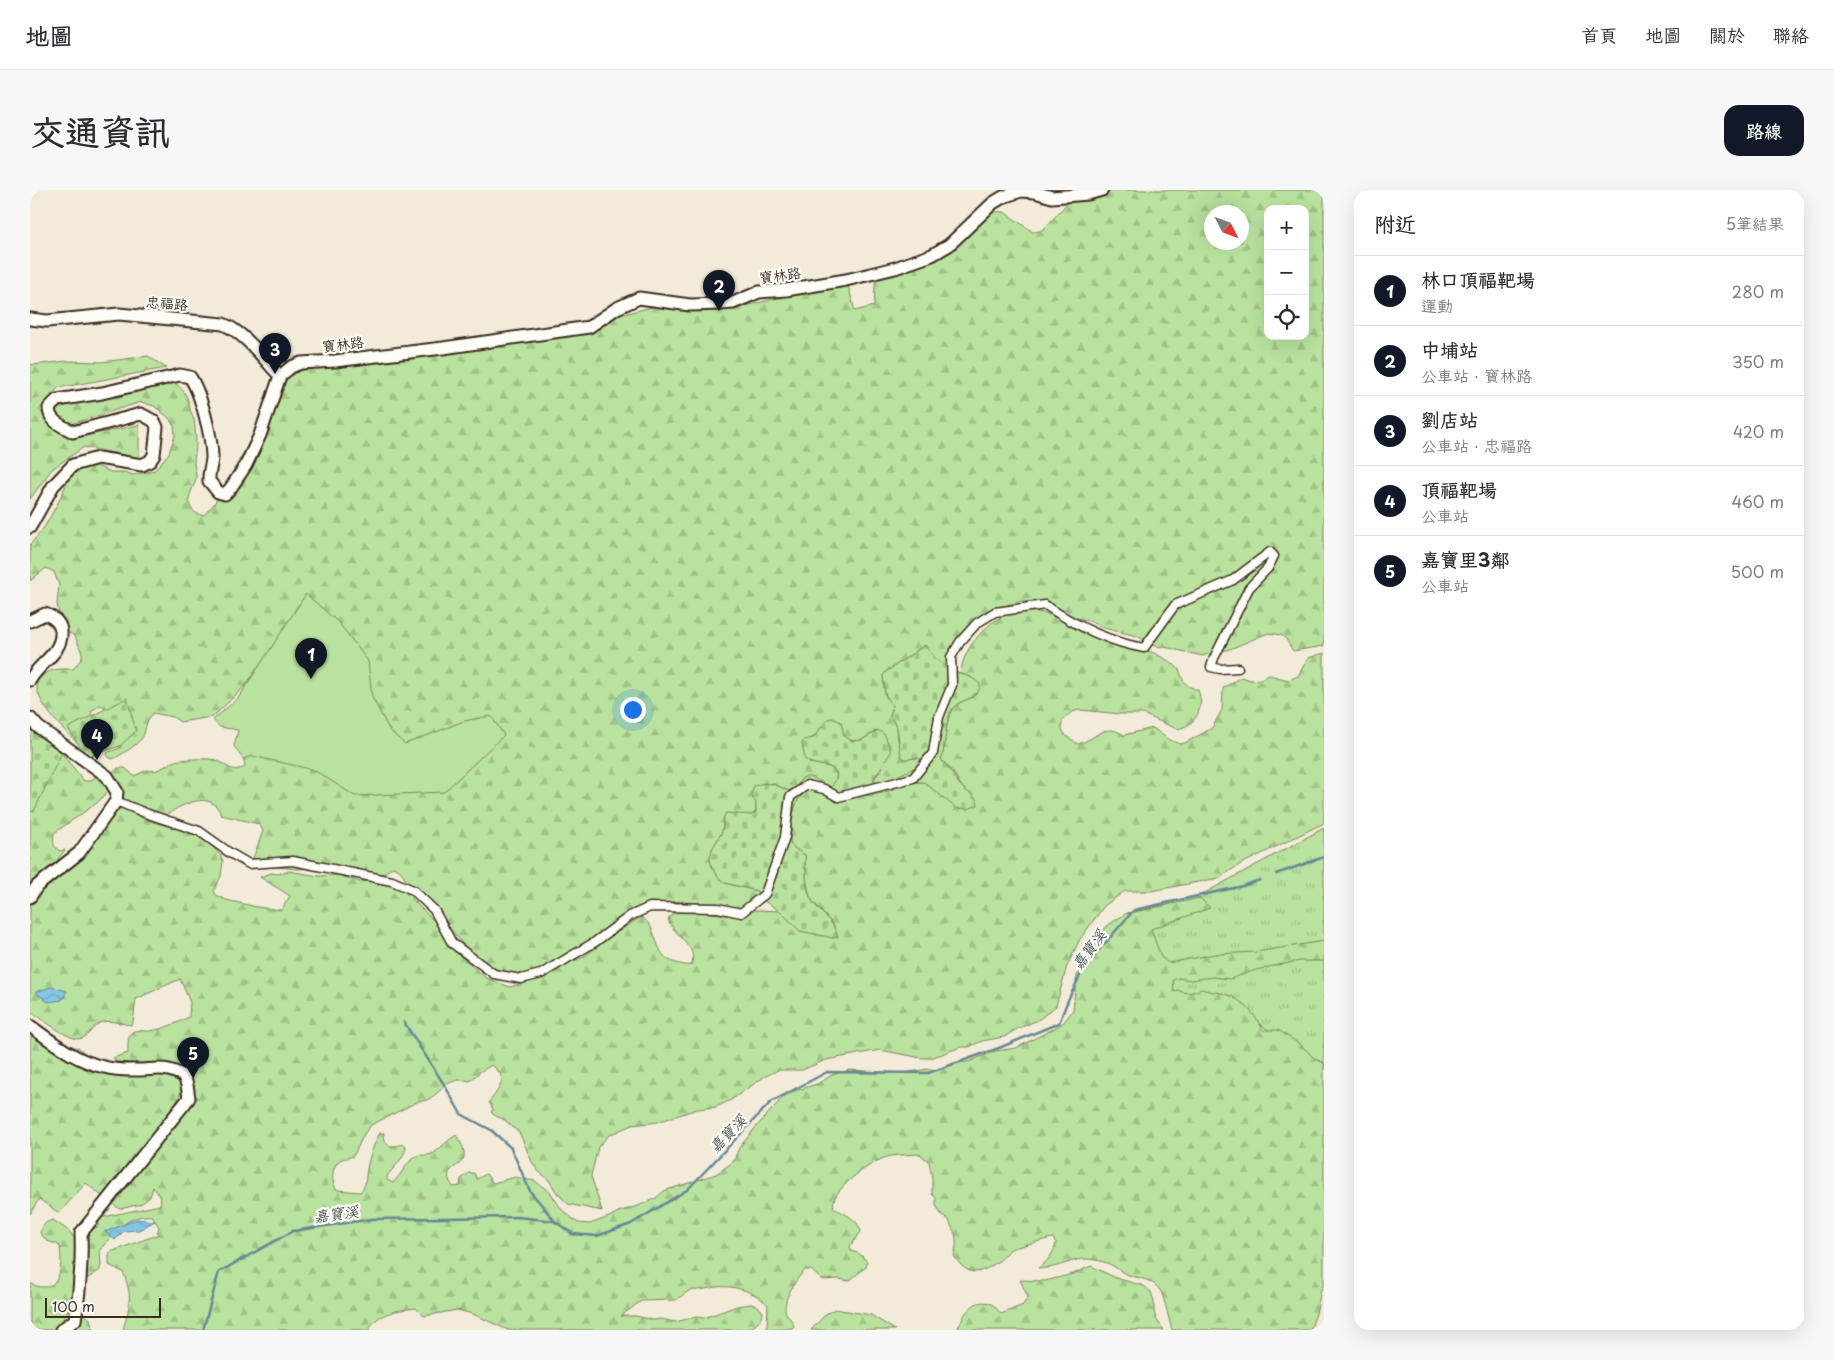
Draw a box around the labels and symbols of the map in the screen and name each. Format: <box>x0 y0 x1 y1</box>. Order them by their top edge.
north arrow <box>1204 205 1249 250</box>
street label: 寶林路 <box>758 262 802 288</box>
pin: 2 <box>703 270 735 311</box>
street label: 忠福路 <box>145 291 189 315</box>
street label: 寶林路 <box>321 331 365 357</box>
pin: 3 <box>259 333 291 374</box>
pin: 1 <box>295 638 327 679</box>
your location <box>620 697 646 723</box>
pin: 4 <box>81 719 113 760</box>
water label: 嘉寶溪 <box>1065 923 1111 974</box>
pin: 5 <box>177 1037 209 1078</box>
water label: 嘉寶溪 <box>703 1108 752 1157</box>
water label: 嘉寶溪 <box>312 1198 361 1228</box>
scale bar <box>45 1295 161 1318</box>

